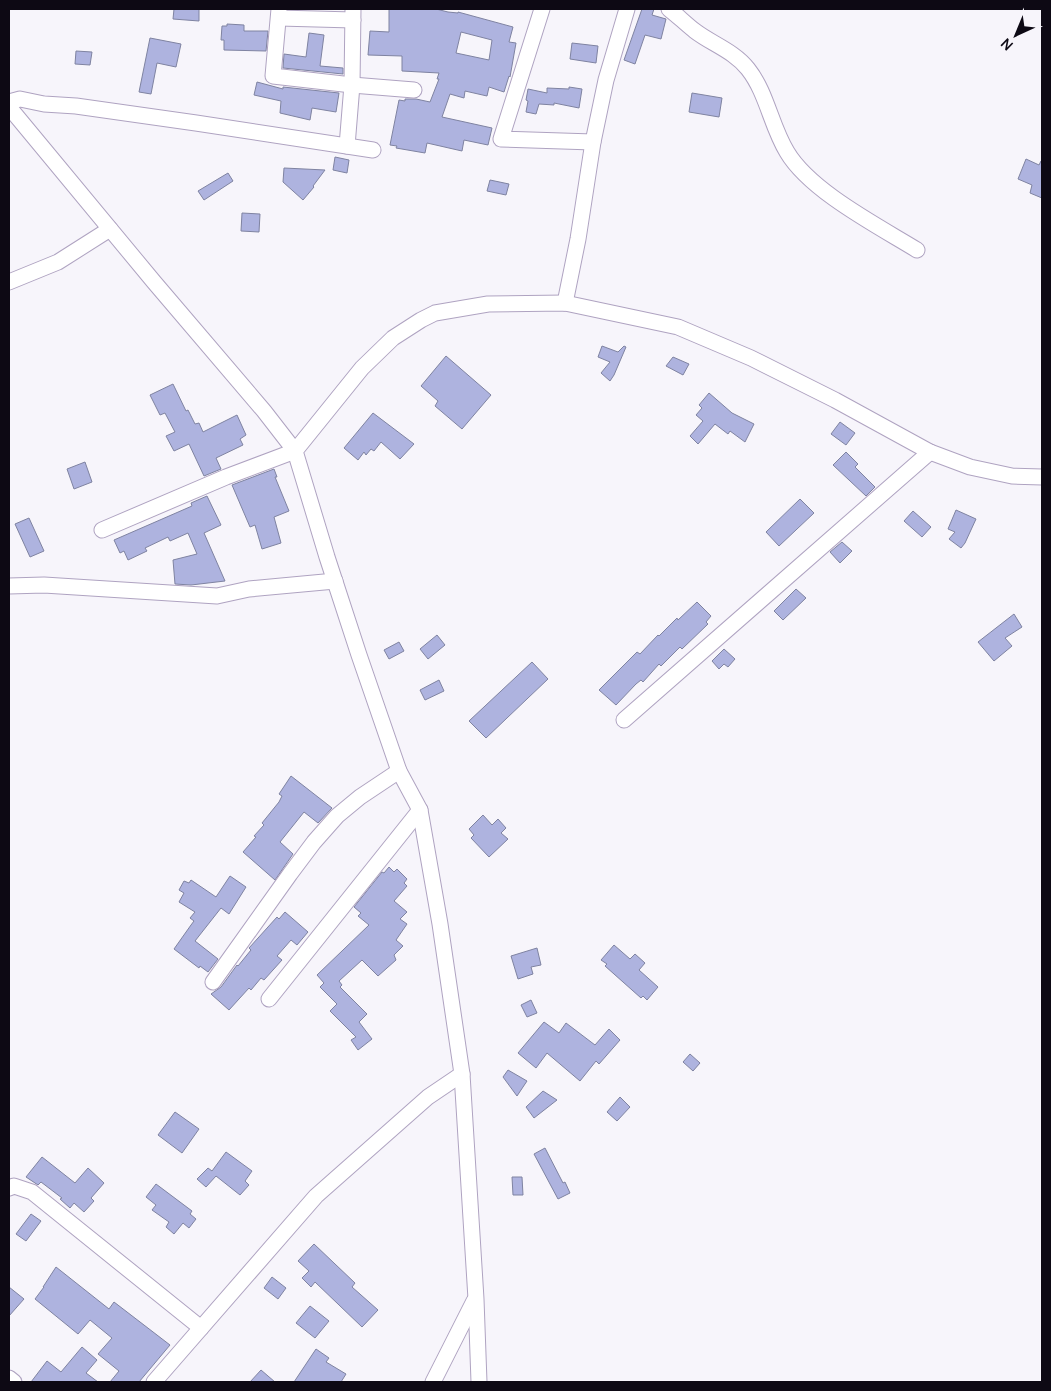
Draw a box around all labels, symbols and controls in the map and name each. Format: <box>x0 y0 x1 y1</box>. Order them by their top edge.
north arrow <box>991 10 1041 60</box>
text: N <box>996 34 1017 55</box>

